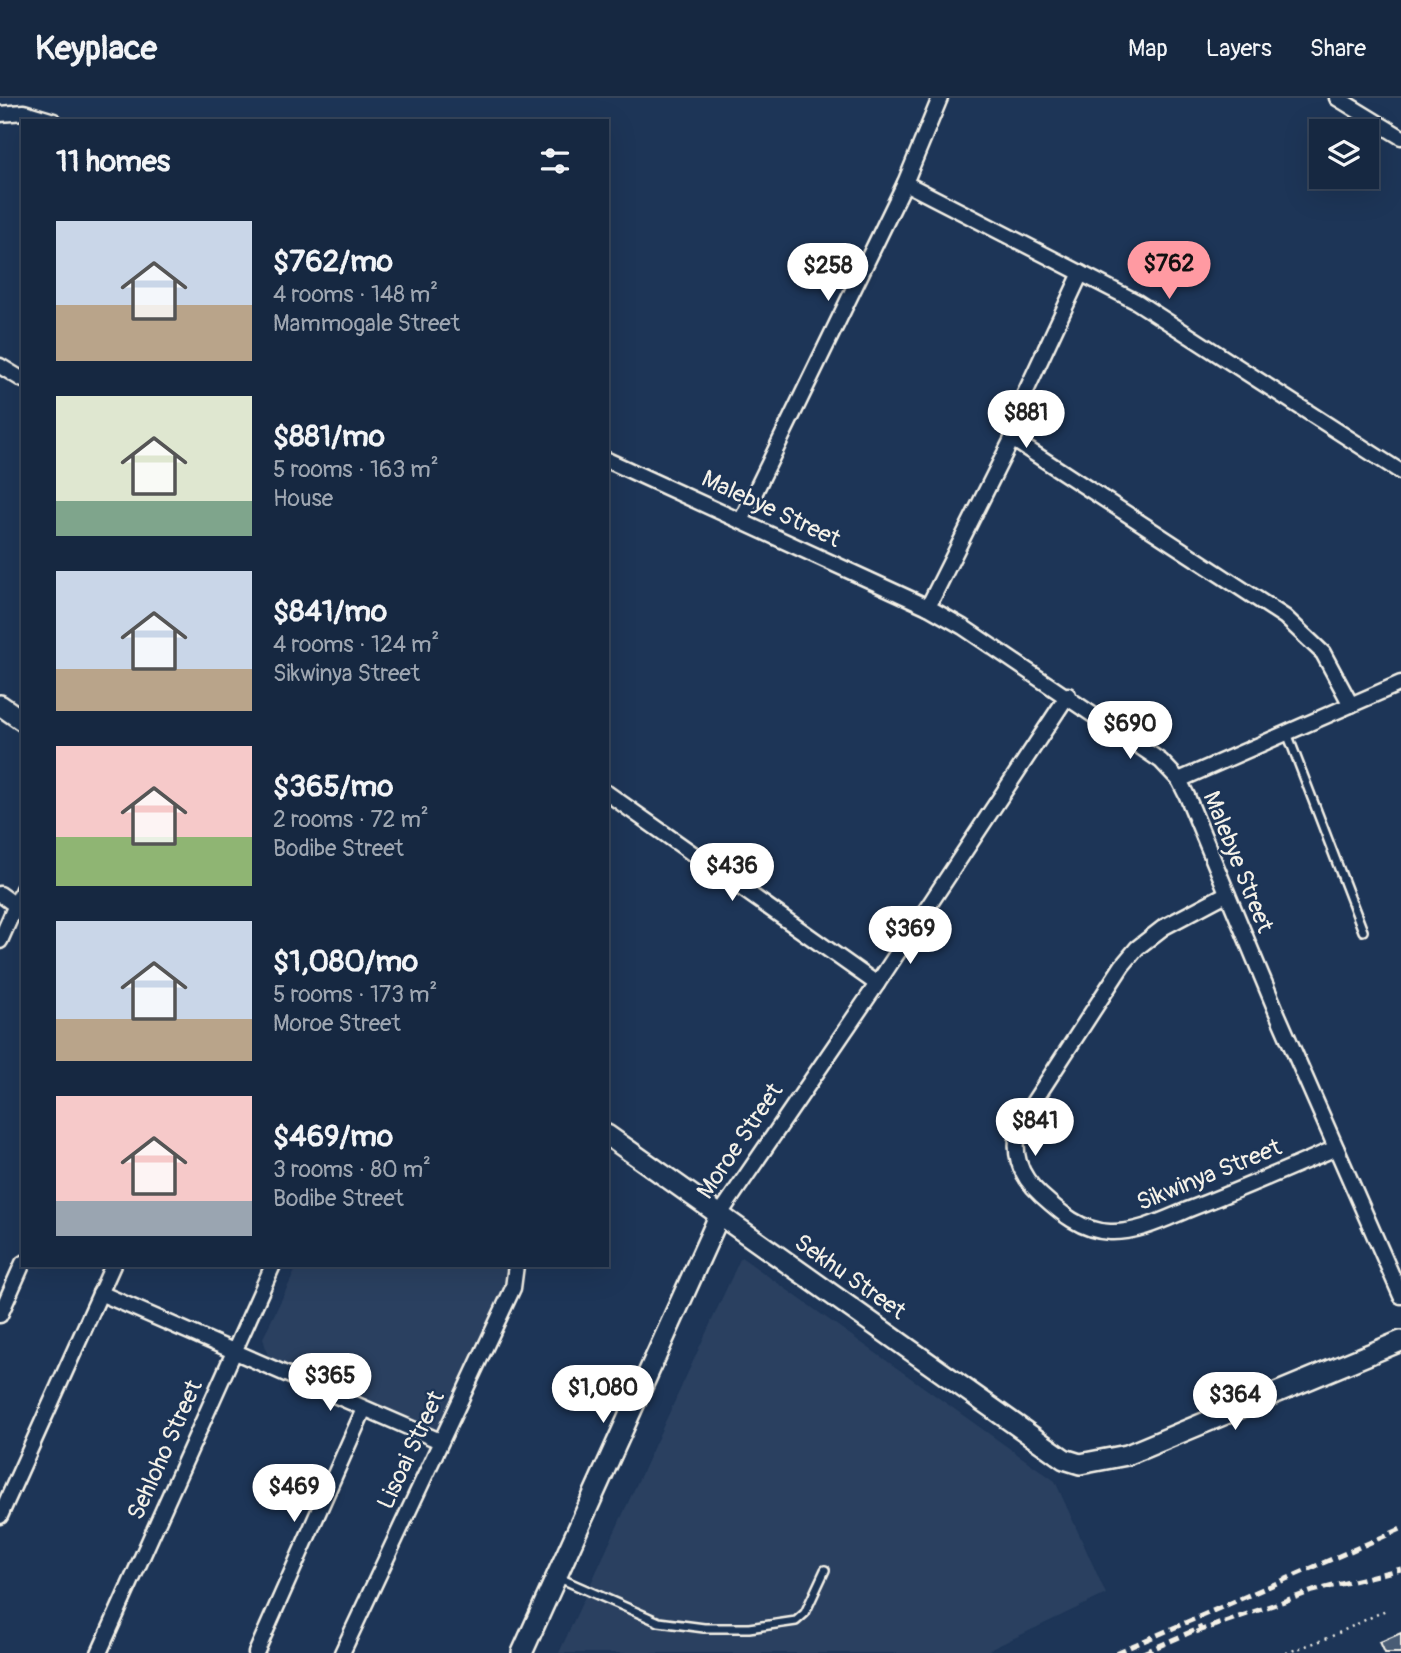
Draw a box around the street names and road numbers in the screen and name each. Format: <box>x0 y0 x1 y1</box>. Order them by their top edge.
street label: Malebye Street <box>697 464 845 554</box>
street label: Malebye Street <box>1196 787 1280 937</box>
street label: Moroe Street <box>691 1077 789 1204</box>
street label: Sikwinya Street <box>1132 1133 1286 1217</box>
street label: Sekhu Street <box>789 1228 912 1326</box>
street label: Sehloho Street <box>121 1375 209 1524</box>
street label: Lisoai Street <box>371 1386 451 1514</box>

